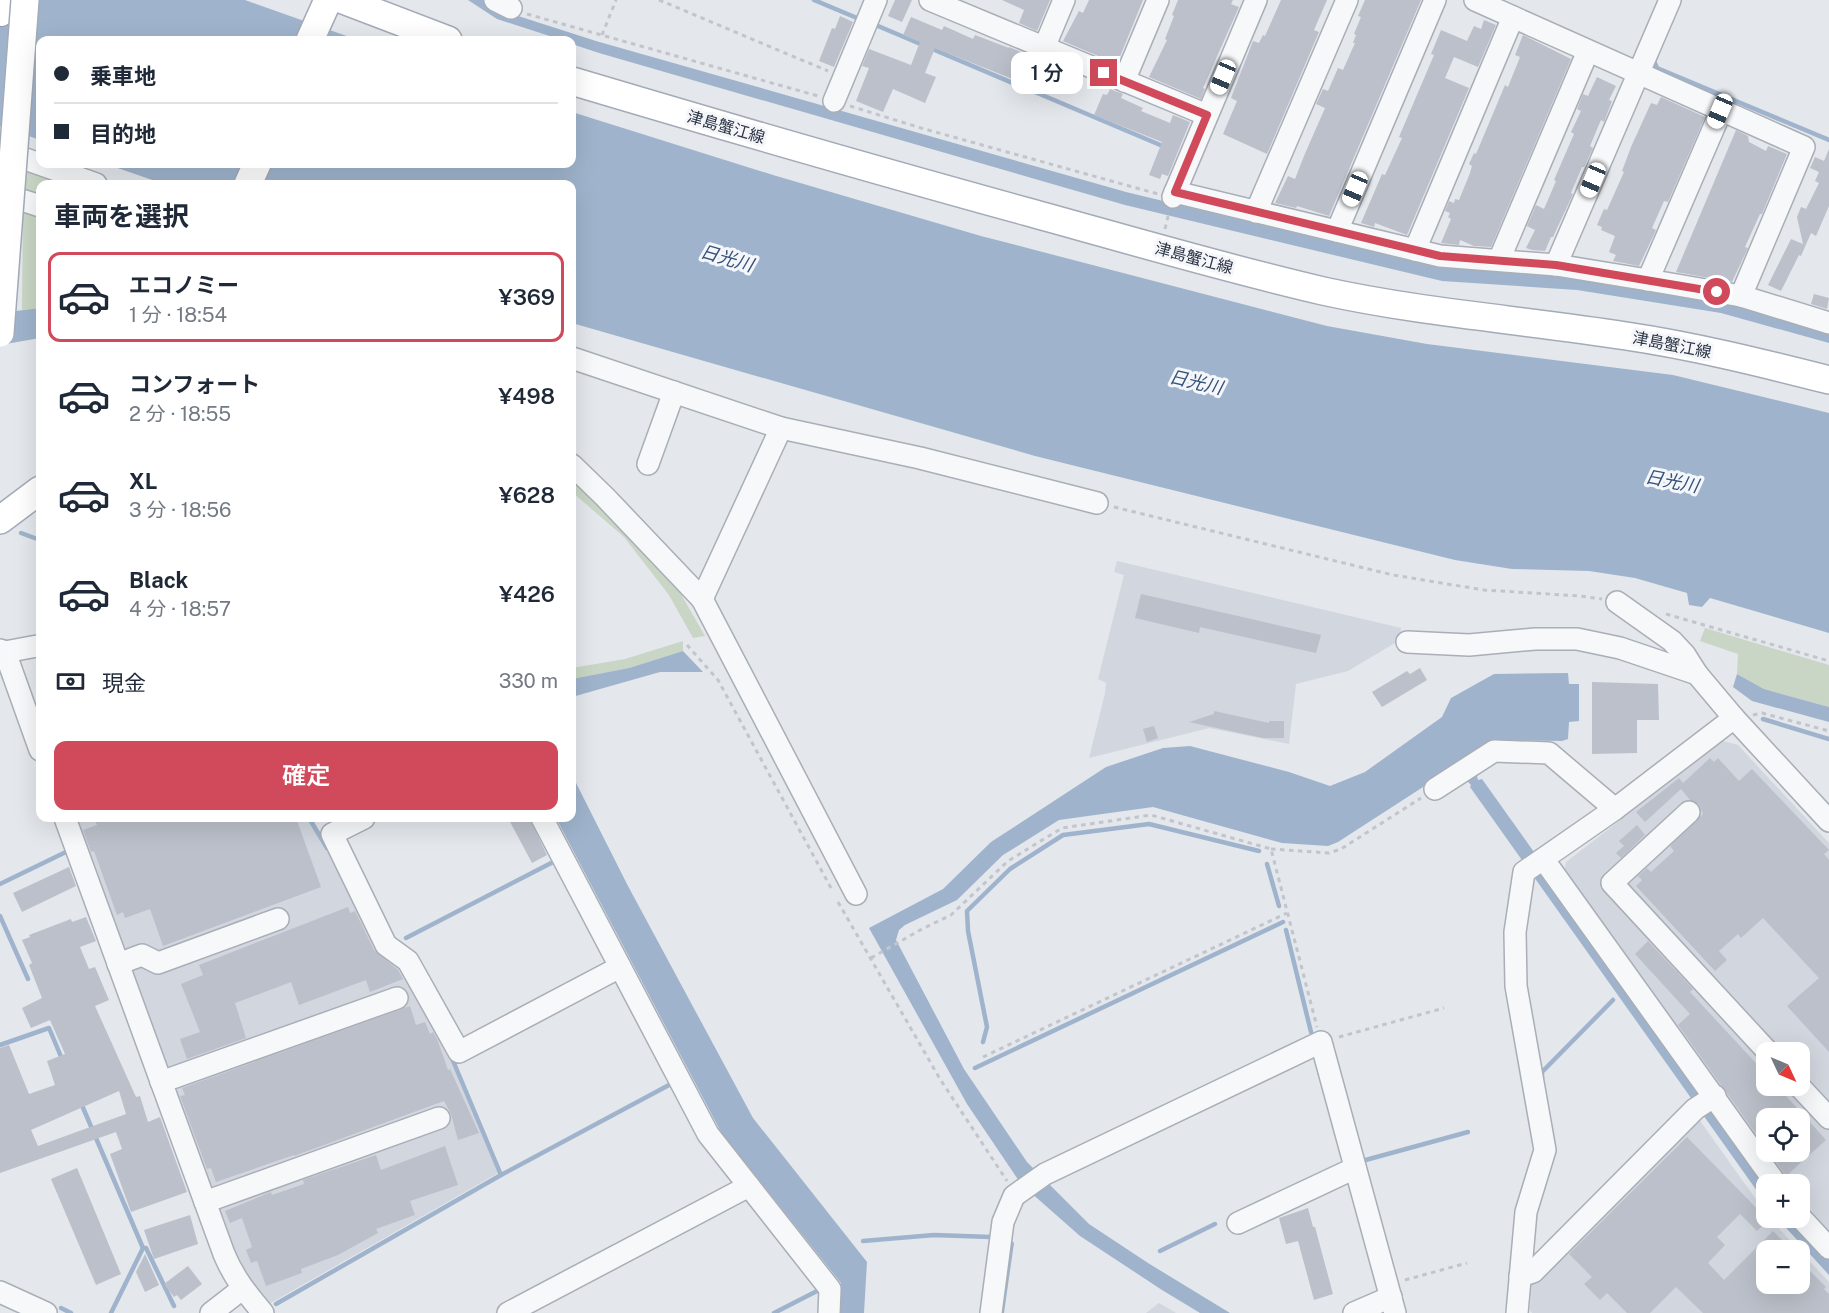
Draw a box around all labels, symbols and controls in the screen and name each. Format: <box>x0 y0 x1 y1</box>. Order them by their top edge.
callout: 1 分 <box>1011 52 1083 94</box>
car <box>1208 57 1238 97</box>
route end <box>1090 59 1117 86</box>
text: 1 分 <box>1030 61 1064 85</box>
text: 乗車地 <box>90 63 156 89</box>
car <box>1705 91 1735 131</box>
street label: 津島蟹江線 <box>685 107 767 147</box>
text: 目的地 <box>90 121 156 147</box>
car <box>1578 160 1608 200</box>
car <box>1340 169 1370 209</box>
text: 車両を選択 <box>54 200 189 232</box>
street label: 津島蟹江線 <box>1153 238 1235 278</box>
water label: 日光川 <box>698 240 758 276</box>
icon: car <box>57 270 111 324</box>
text: エコノミー <box>129 272 239 298</box>
route start <box>1703 278 1730 305</box>
text: ¥369 <box>499 284 555 310</box>
text: 1 分 · 18:54 <box>129 303 227 327</box>
street label: 津島蟹江線 <box>1631 328 1713 362</box>
water label: 日光川 <box>1167 366 1227 399</box>
icon: car <box>57 369 111 423</box>
text: コンフォート <box>129 371 260 397</box>
text: ¥498 <box>498 383 555 409</box>
text: 2 分 · 18:55 <box>129 402 231 426</box>
water label: 日光川 <box>1643 466 1702 497</box>
icon: car <box>57 468 111 522</box>
text: XL <box>129 468 157 494</box>
text: ¥628 <box>499 482 555 508</box>
text: 3 分 · 18:56 <box>129 498 232 522</box>
icon: car <box>57 567 111 621</box>
text: Black <box>129 567 188 593</box>
text: ¥426 <box>499 581 555 607</box>
text: 4 分 · 18:57 <box>129 597 231 621</box>
icon: cash <box>54 665 87 698</box>
text: 330 m <box>499 669 558 693</box>
text: 現金 <box>102 670 146 696</box>
button: 確定 <box>54 741 558 810</box>
north arrow <box>1756 1042 1810 1096</box>
map controls <box>1756 1042 1810 1294</box>
button: locate <box>1756 1108 1810 1162</box>
button: + <box>1756 1174 1810 1228</box>
button: − <box>1756 1240 1810 1294</box>

